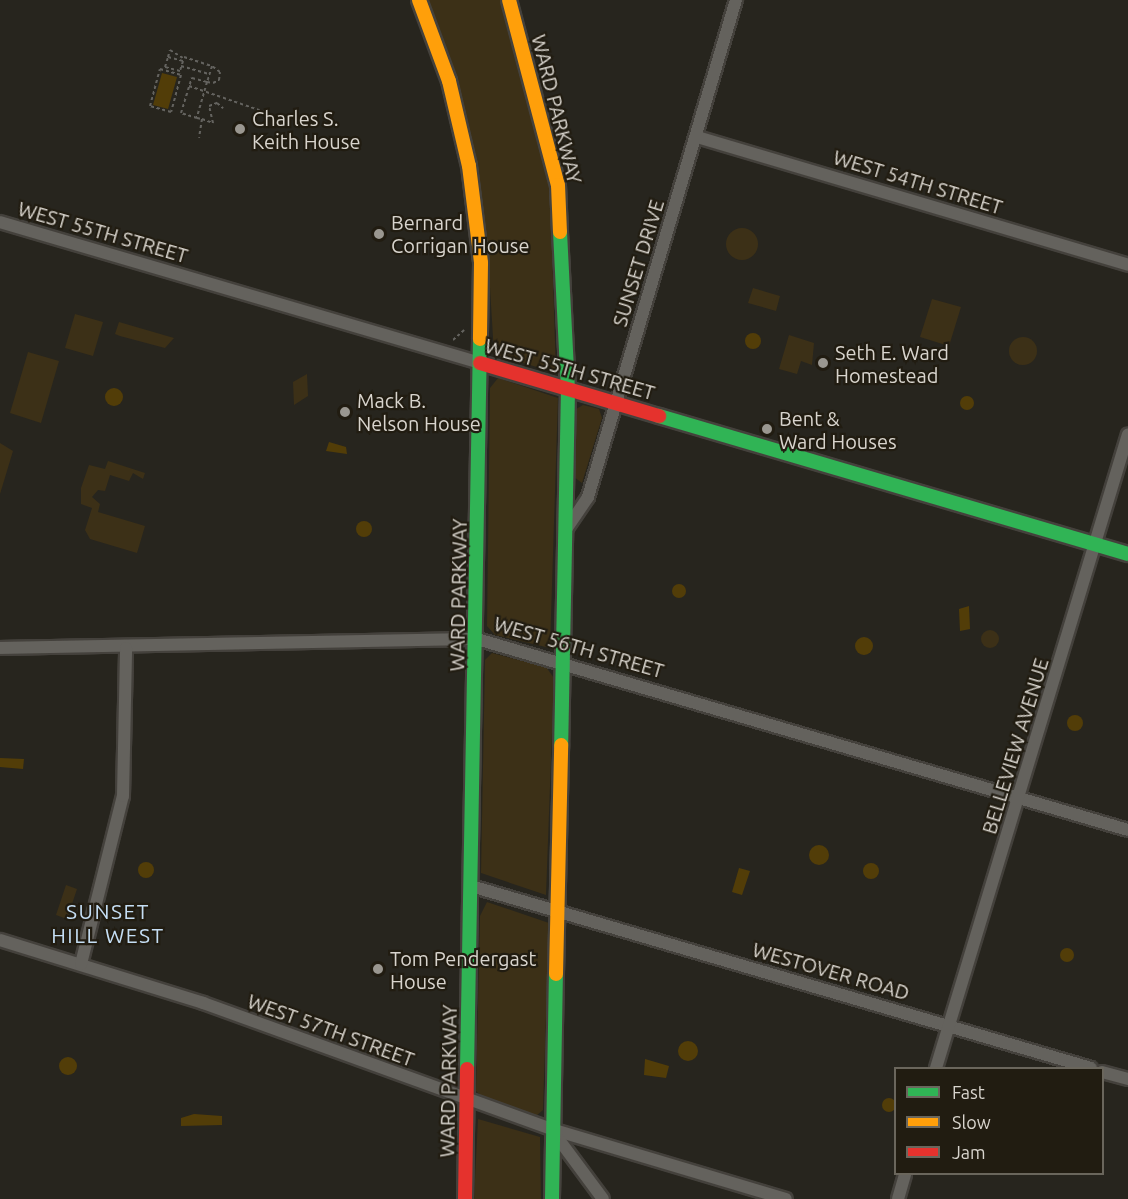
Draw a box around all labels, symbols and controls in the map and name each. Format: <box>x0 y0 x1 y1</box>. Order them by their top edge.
street label: WARD PARKWAY <box>527 32 587 186</box>
place label: Charles S. Keith House <box>252 106 360 153</box>
marker: Charles S. Keith House <box>233 122 247 136</box>
street label: WEST 54TH STREET <box>831 145 1005 219</box>
street label: WEST 55TH STREET <box>15 196 191 268</box>
street label: SUNSET DRIVE <box>607 197 669 329</box>
place label: Bernard Corrigan House <box>391 210 530 257</box>
marker: Bernard Corrigan House <box>372 227 386 241</box>
street label: WEST 55TH STREET <box>482 333 658 405</box>
place label: Seth E. Ward Homestead <box>835 340 949 387</box>
marker: Seth E. Ward Homestead <box>816 356 830 370</box>
place label: Mack B. Nelson House <box>357 388 481 435</box>
marker: Mack B. Nelson House <box>338 405 352 419</box>
place label: Bent & Ward Houses <box>779 406 897 453</box>
marker: Bent & Ward Houses <box>760 422 774 436</box>
street label: WARD PARKWAY <box>445 518 471 672</box>
street label: WEST 56TH STREET <box>491 611 667 683</box>
street label: BELLEVIEW AVENUE <box>977 655 1053 837</box>
district label: SUNSET HILL WEST <box>51 898 165 948</box>
street label: WESTOVER ROAD <box>750 937 912 1005</box>
place label: Tom Pendergast House <box>390 946 536 993</box>
marker: Tom Pendergast House <box>371 962 385 976</box>
street label: WEST 57TH STREET <box>244 989 418 1071</box>
street label: WARD PARKWAY <box>435 1004 461 1158</box>
legend <box>894 1067 1104 1175</box>
text: Fast <box>952 1082 985 1102</box>
text: Slow <box>952 1112 991 1132</box>
text: Jam <box>952 1142 986 1162</box>

